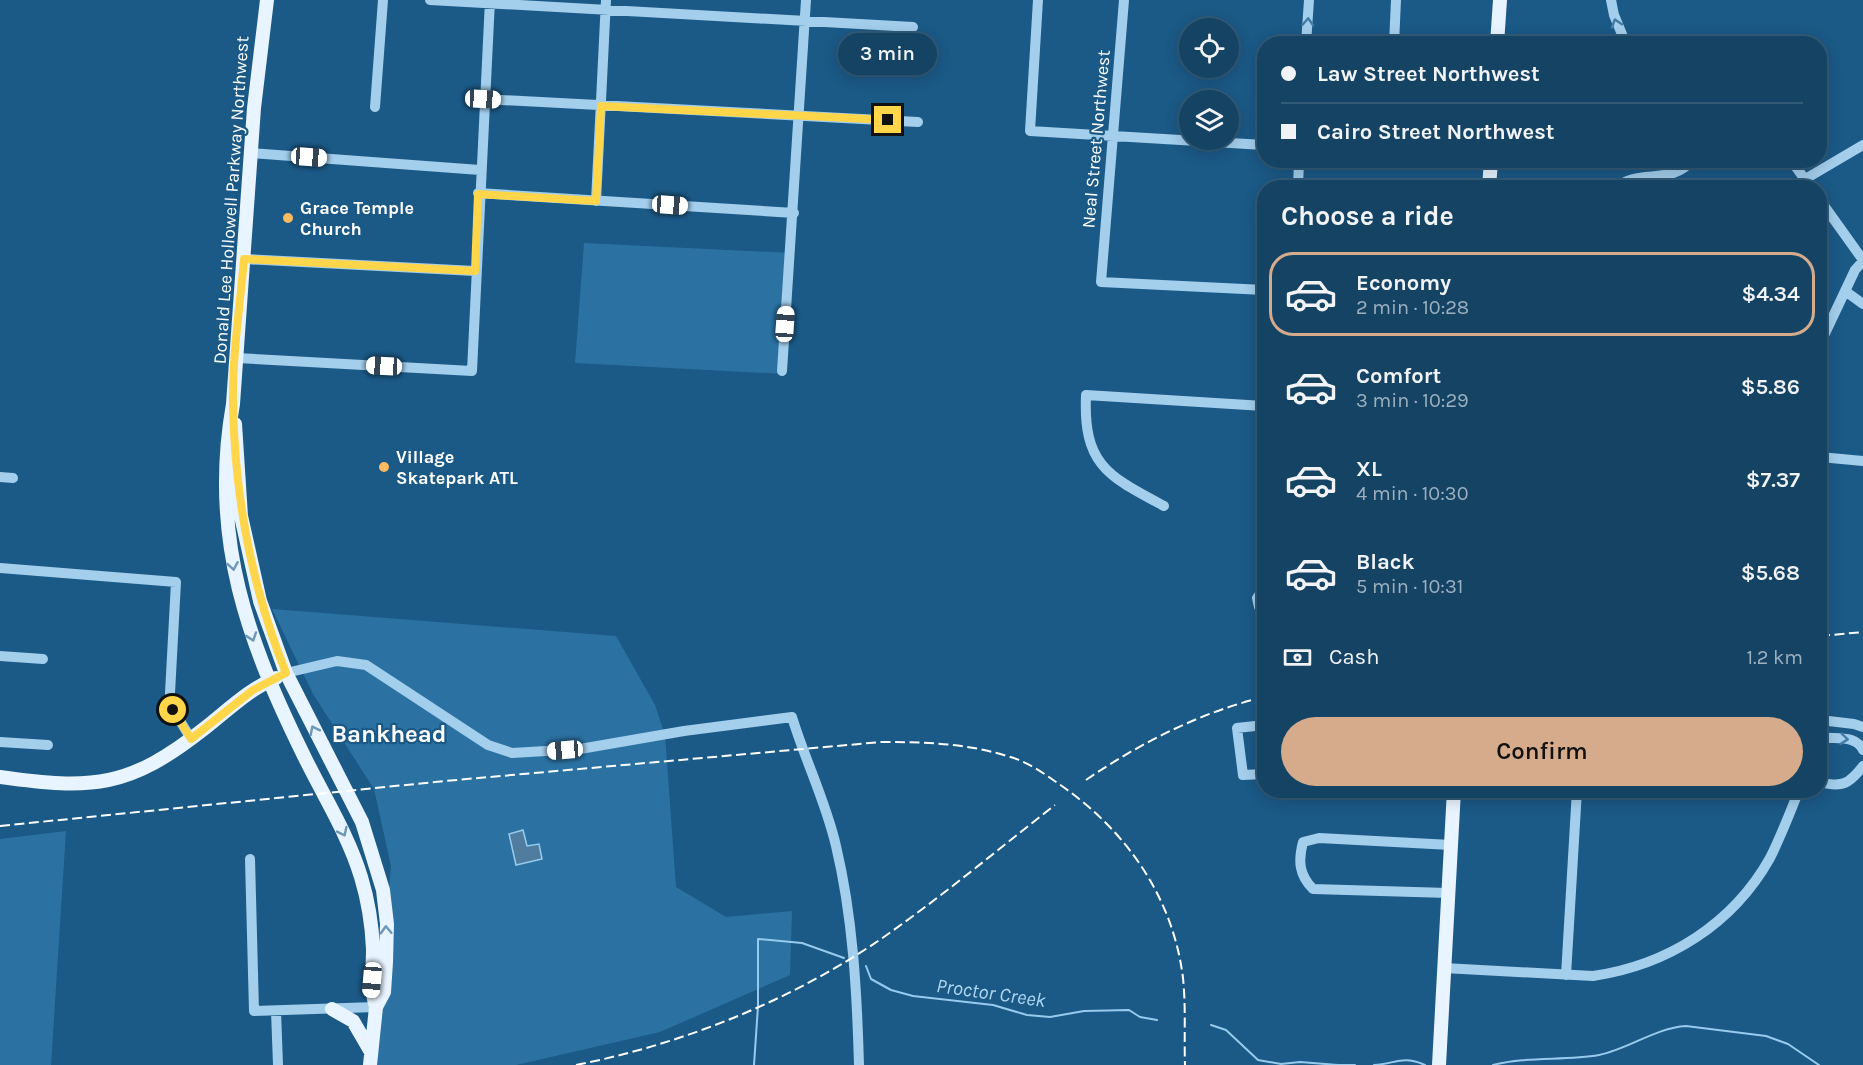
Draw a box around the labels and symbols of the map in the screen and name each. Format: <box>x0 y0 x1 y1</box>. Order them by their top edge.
one-way arrow <box>1301 17 1314 26</box>
one-way arrow <box>1611 18 1624 29</box>
callout: 3 min <box>838 33 938 75</box>
street label: Donald Lee Hollowell Parkway Northwest <box>209 35 253 365</box>
street label: Neal Street Northwest <box>1077 49 1115 229</box>
car <box>465 89 501 109</box>
route end <box>874 106 901 133</box>
car <box>290 147 328 167</box>
car <box>651 195 689 215</box>
place label: Grace Temple Church <box>300 197 414 240</box>
marker: Grace Temple Church <box>281 211 295 225</box>
car <box>775 305 795 343</box>
car <box>366 356 402 376</box>
place label: Village Skatepark ATL <box>396 446 518 489</box>
marker: Village Skatepark ATL <box>377 460 391 474</box>
one-way arrow <box>227 561 239 571</box>
one-way arrow <box>244 631 257 642</box>
route start <box>159 696 186 723</box>
district label: Bankhead <box>331 720 447 748</box>
one-way arrow <box>310 725 321 736</box>
one-way arrow <box>1839 732 1848 745</box>
car <box>546 739 584 761</box>
one-way arrow <box>335 825 347 836</box>
one-way arrow <box>380 925 393 934</box>
car <box>361 961 383 999</box>
water label: Proctor Creek <box>935 974 1048 1012</box>

